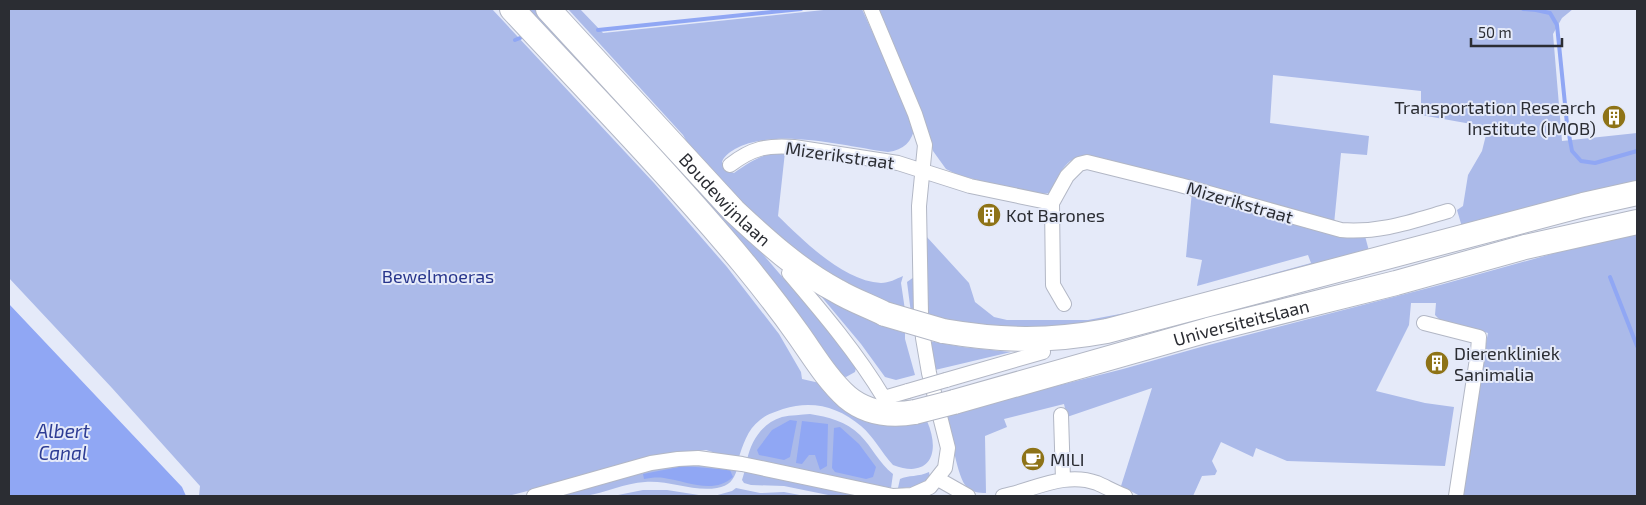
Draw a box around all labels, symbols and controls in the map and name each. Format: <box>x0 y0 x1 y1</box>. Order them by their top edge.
scale bar <box>1471 15 1562 47</box>
text: 50 m <box>1478 23 1512 41</box>
place label: Transportation Research Institute (IMOB) <box>1394 96 1596 139</box>
building icon: Transportation Research Institute (IMOB) <box>1601 104 1627 130</box>
street label: Mizerikstraat <box>784 136 896 174</box>
street label: Boudewijnlaan <box>675 148 775 250</box>
street label: Mizerikstraat <box>1184 176 1296 228</box>
building icon: Kot Barones <box>976 202 1002 228</box>
place label: Kot Barones <box>1006 204 1105 226</box>
park label: Bewelmoeras <box>382 265 494 287</box>
street label: Universiteitslaan <box>1171 294 1311 350</box>
place label: Dierenkliniek Sanimalia <box>1454 342 1560 385</box>
building icon: Dierenkliniek Sanimalia <box>1424 350 1450 376</box>
water label: Albert Canal <box>35 419 90 464</box>
cafe icon: MILI <box>1020 446 1046 472</box>
place label: MILI <box>1050 448 1084 470</box>

